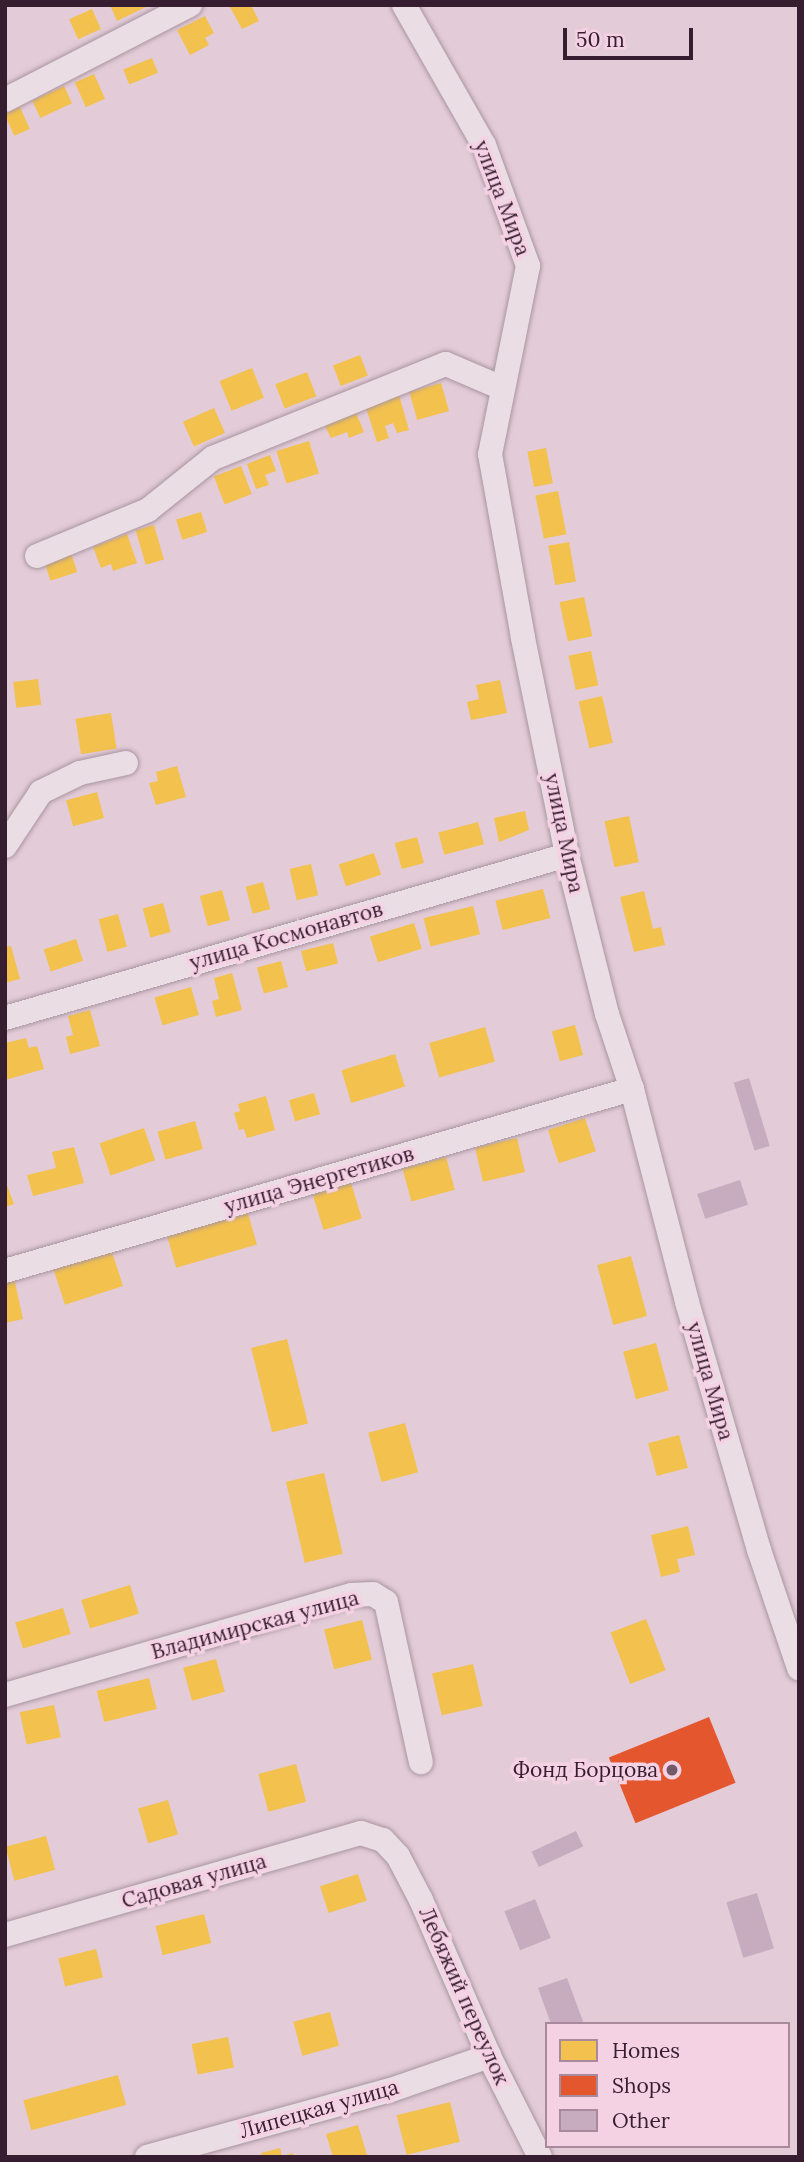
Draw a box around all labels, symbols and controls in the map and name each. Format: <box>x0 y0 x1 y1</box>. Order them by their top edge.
scale bar <box>566 14 696 58</box>
text: 50 m <box>576 26 625 53</box>
street label: улица Мира <box>468 137 536 259</box>
street label: улица Мира <box>539 771 589 895</box>
street label: улица Космонавтов <box>187 896 385 976</box>
street label: улица Энергетиков <box>221 1141 417 1219</box>
street label: улица Мира <box>681 1319 739 1443</box>
street label: Владимирская улица <box>149 1585 361 1665</box>
place label: Фонд Борцова <box>513 1757 658 1783</box>
marker: Фонд Борцова <box>664 1762 680 1778</box>
street label: Садовая улица <box>119 1848 269 1914</box>
street label: Лебяжий переулок <box>413 1903 515 2089</box>
legend <box>545 2022 790 2148</box>
text: Homes <box>612 2037 680 2064</box>
text: Shops <box>612 2072 671 2099</box>
street label: Липецкая улица <box>237 2074 401 2144</box>
text: Other <box>612 2107 670 2134</box>

